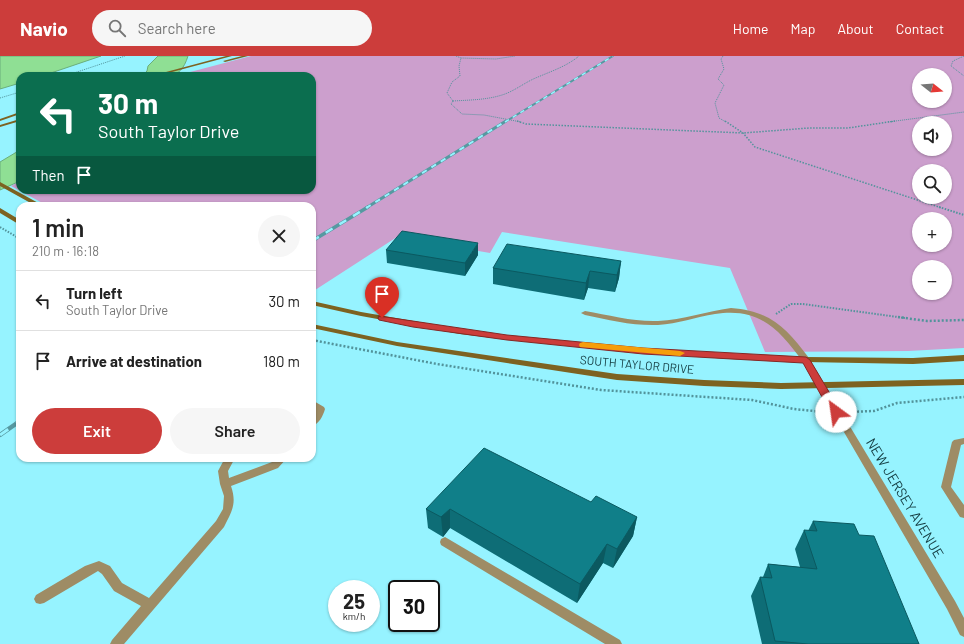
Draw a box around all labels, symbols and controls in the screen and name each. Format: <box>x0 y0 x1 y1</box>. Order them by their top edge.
search box <box>92 10 372 46</box>
text: Navio <box>20 17 68 40</box>
icon: search <box>106 17 128 39</box>
text: Search here <box>138 19 216 37</box>
text: Home <box>733 20 769 37</box>
text: Map <box>791 20 815 37</box>
text: About <box>837 20 874 37</box>
text: Contact <box>896 20 944 37</box>
north arrow <box>912 68 952 108</box>
map controls <box>912 68 952 300</box>
text: 30 m <box>98 86 158 120</box>
icon: left <box>32 88 84 140</box>
button: sound <box>912 116 952 156</box>
text: South Taylor Drive <box>98 120 239 142</box>
icon: arrive <box>73 164 95 186</box>
button: search <box>912 164 952 204</box>
text: Then <box>32 166 65 184</box>
button: + <box>912 212 952 252</box>
text: 1 min <box>32 213 84 242</box>
button: close <box>258 215 300 257</box>
text: 210 m · 16:18 <box>32 243 99 259</box>
button: − <box>912 260 952 300</box>
pin <box>365 277 399 318</box>
icon: arrive <box>371 283 393 305</box>
text: Turn left <box>66 284 122 302</box>
icon: left <box>32 290 54 312</box>
text: 30 m <box>268 292 300 310</box>
text: South Taylor Drive <box>66 302 168 318</box>
icon: arrive <box>32 350 54 372</box>
text: Arrive at destination <box>66 352 202 370</box>
text: 180 m <box>263 352 300 370</box>
street label: SOUTH TAYLOR DRIVE <box>579 352 695 376</box>
position arrow <box>815 391 857 433</box>
button: Exit <box>32 408 162 454</box>
button: Share <box>170 408 300 454</box>
street label: NEW JERSEY AVENUE <box>863 435 948 561</box>
speed limit sign: 30 <box>388 580 440 632</box>
text: 25 <box>343 589 365 613</box>
text: km/h <box>343 610 365 622</box>

